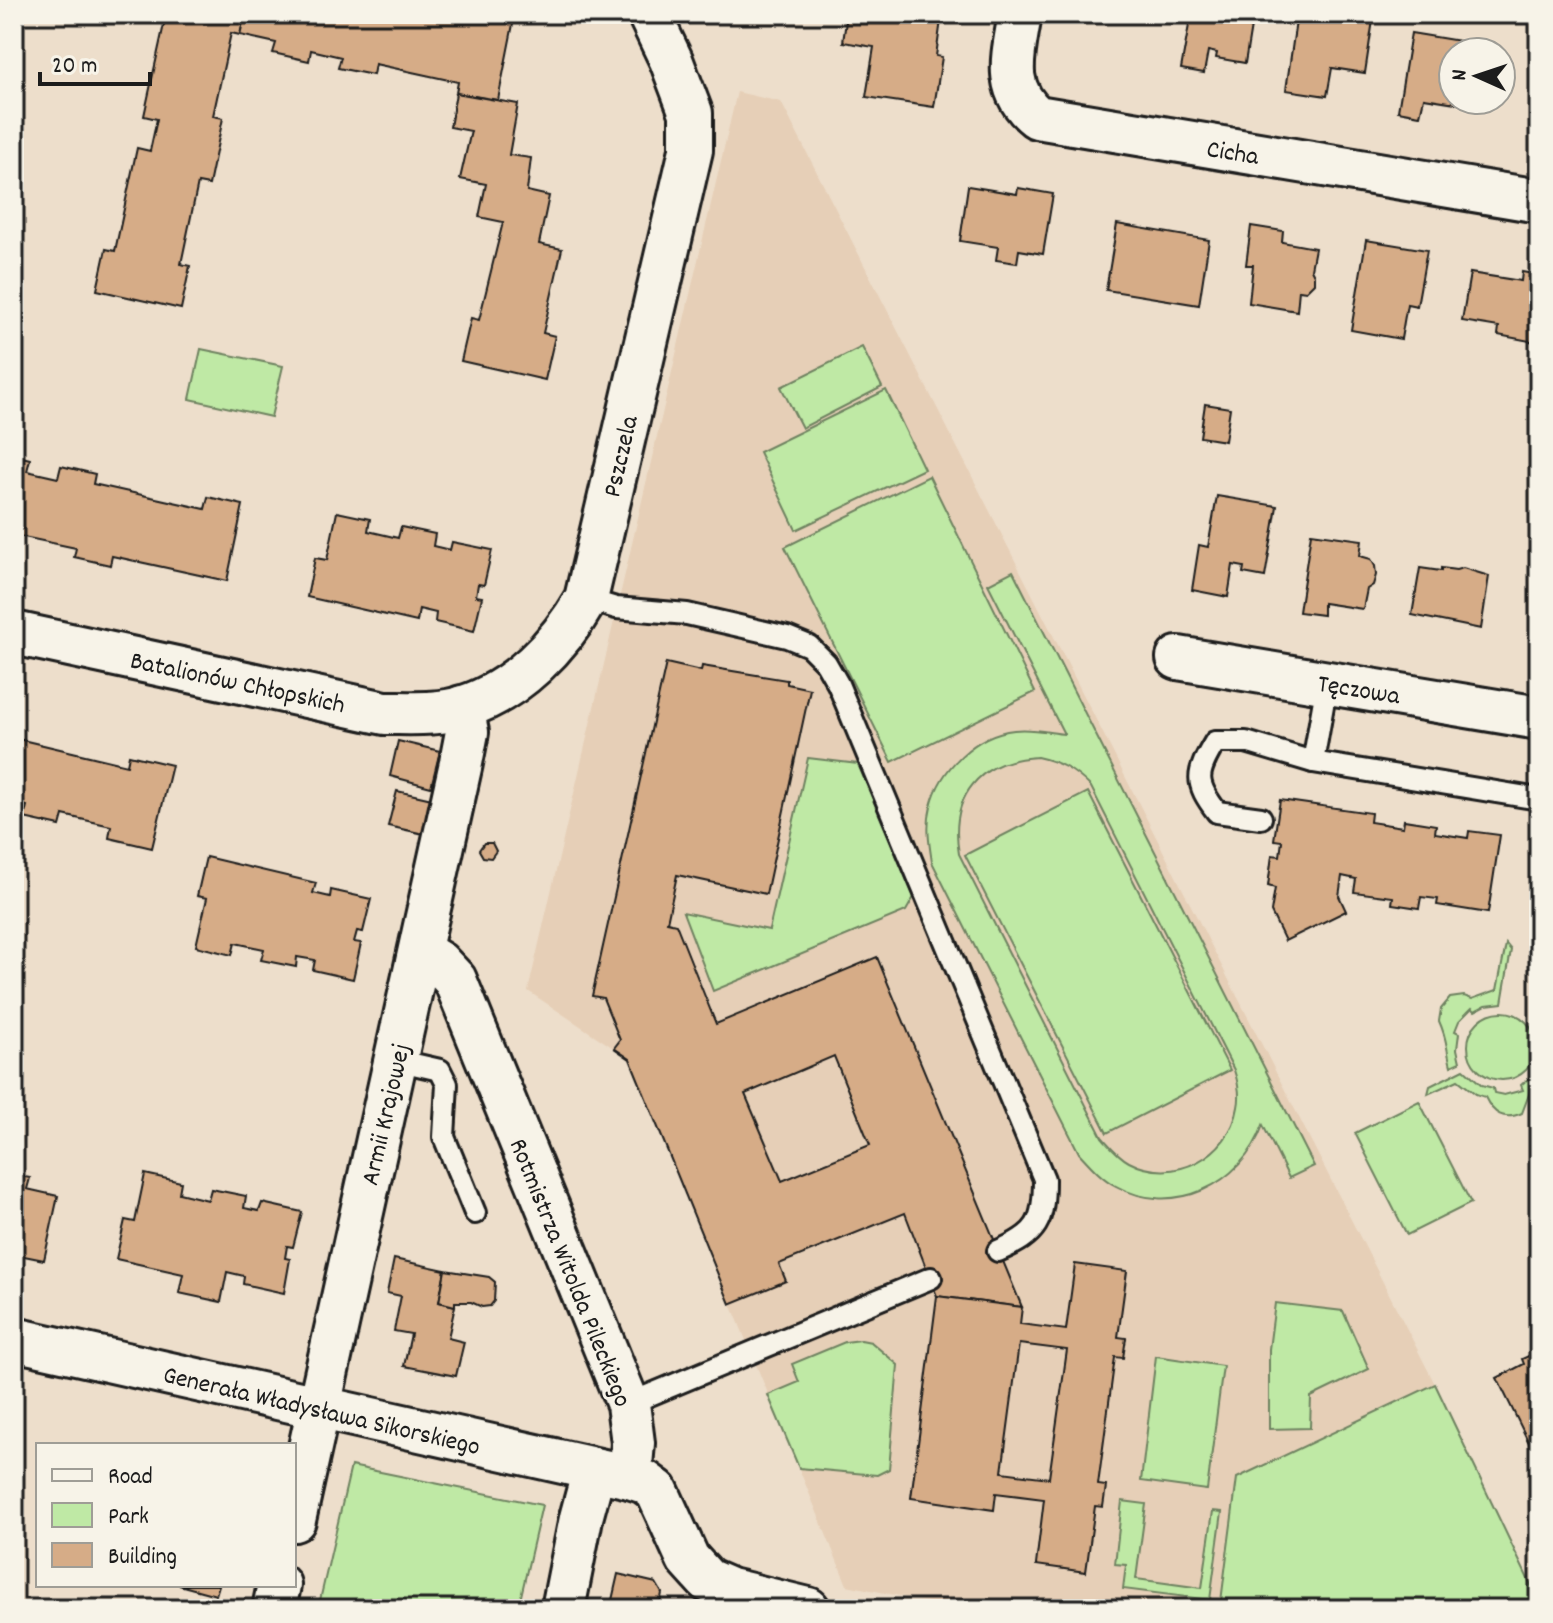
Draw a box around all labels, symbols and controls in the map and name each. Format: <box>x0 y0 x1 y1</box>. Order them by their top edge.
scale bar <box>40 36 150 86</box>
north arrow <box>1437 36 1517 116</box>
text: 20 m <box>52 50 98 84</box>
text: N <box>1445 69 1476 81</box>
street label: Cicha <box>1204 132 1262 177</box>
street label: Pszczela <box>595 412 650 501</box>
street label: Batalionów Chłopskich <box>126 644 348 725</box>
street label: Tęczowa <box>1315 667 1403 716</box>
street label: Armii Krajowej <box>353 1040 422 1189</box>
street label: Rotmistrza Witolda Pileckiego <box>498 1134 640 1413</box>
street label: Generała Władysława Sikorskiego <box>159 1358 483 1467</box>
legend <box>36 1443 296 1587</box>
text: Road <box>108 1461 153 1495</box>
text: Park <box>108 1501 149 1535</box>
text: Building <box>108 1541 177 1575</box>

